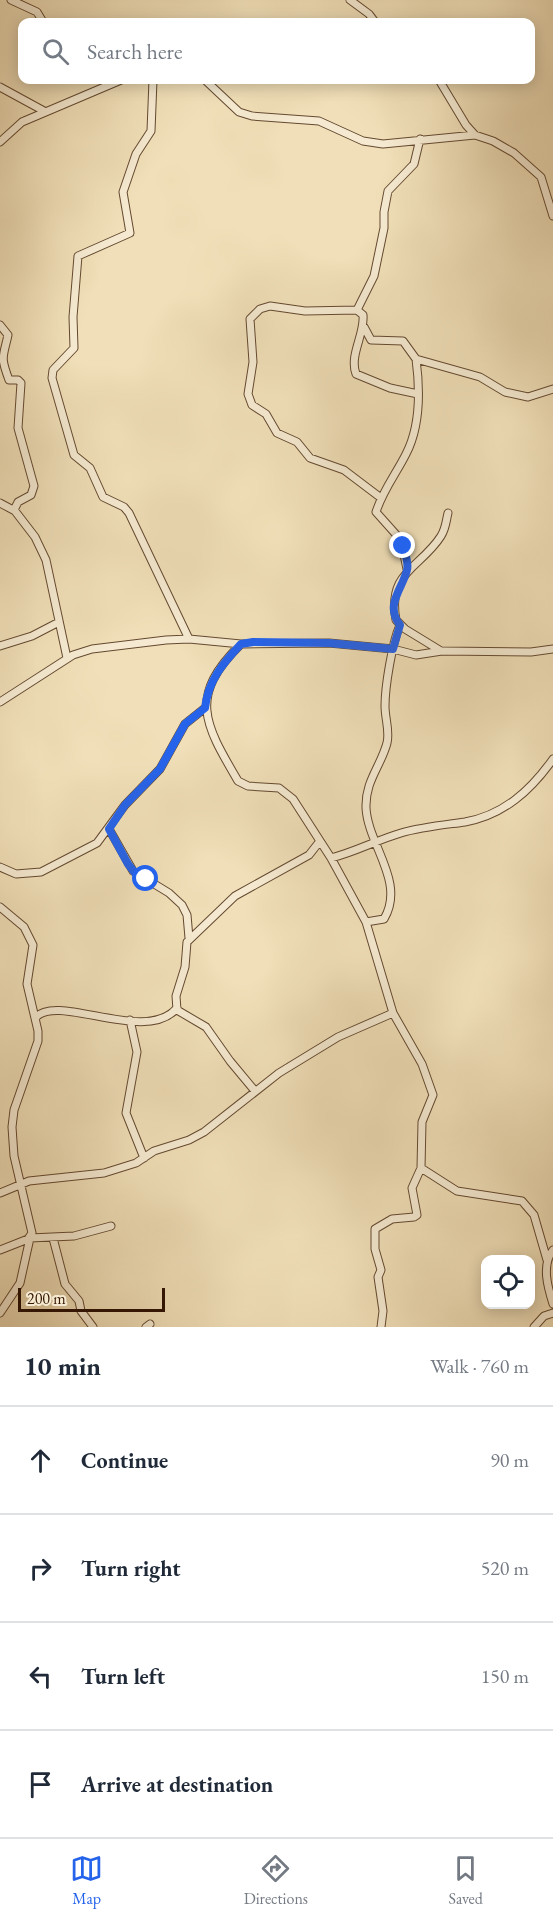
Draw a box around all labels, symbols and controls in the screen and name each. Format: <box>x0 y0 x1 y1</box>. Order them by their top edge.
search box <box>18 18 535 84</box>
icon: search <box>39 35 72 68</box>
text: Search here <box>87 37 182 66</box>
route end <box>389 532 415 558</box>
route start <box>132 865 158 891</box>
map controls <box>481 1255 535 1309</box>
button: locate <box>481 1255 535 1309</box>
scale bar <box>18 1285 165 1312</box>
text: 200 m <box>27 1288 66 1309</box>
text: 10 min <box>24 1349 101 1383</box>
text: Walk · 760 m <box>430 1353 529 1379</box>
icon: ahead <box>24 1444 57 1477</box>
text: Continue <box>81 1446 168 1475</box>
text: 90 m <box>490 1447 529 1473</box>
icon: right <box>24 1552 57 1585</box>
text: Turn right <box>81 1554 180 1583</box>
text: 520 m <box>481 1555 529 1581</box>
icon: left <box>24 1660 57 1693</box>
text: Turn left <box>81 1662 165 1691</box>
text: 150 m <box>481 1663 529 1689</box>
icon: arrive <box>24 1768 57 1801</box>
text: Arrive at destination <box>81 1770 273 1799</box>
tab: Map <box>70 1852 103 1909</box>
tab: Directions <box>244 1852 308 1909</box>
tab: Saved <box>448 1852 483 1909</box>

